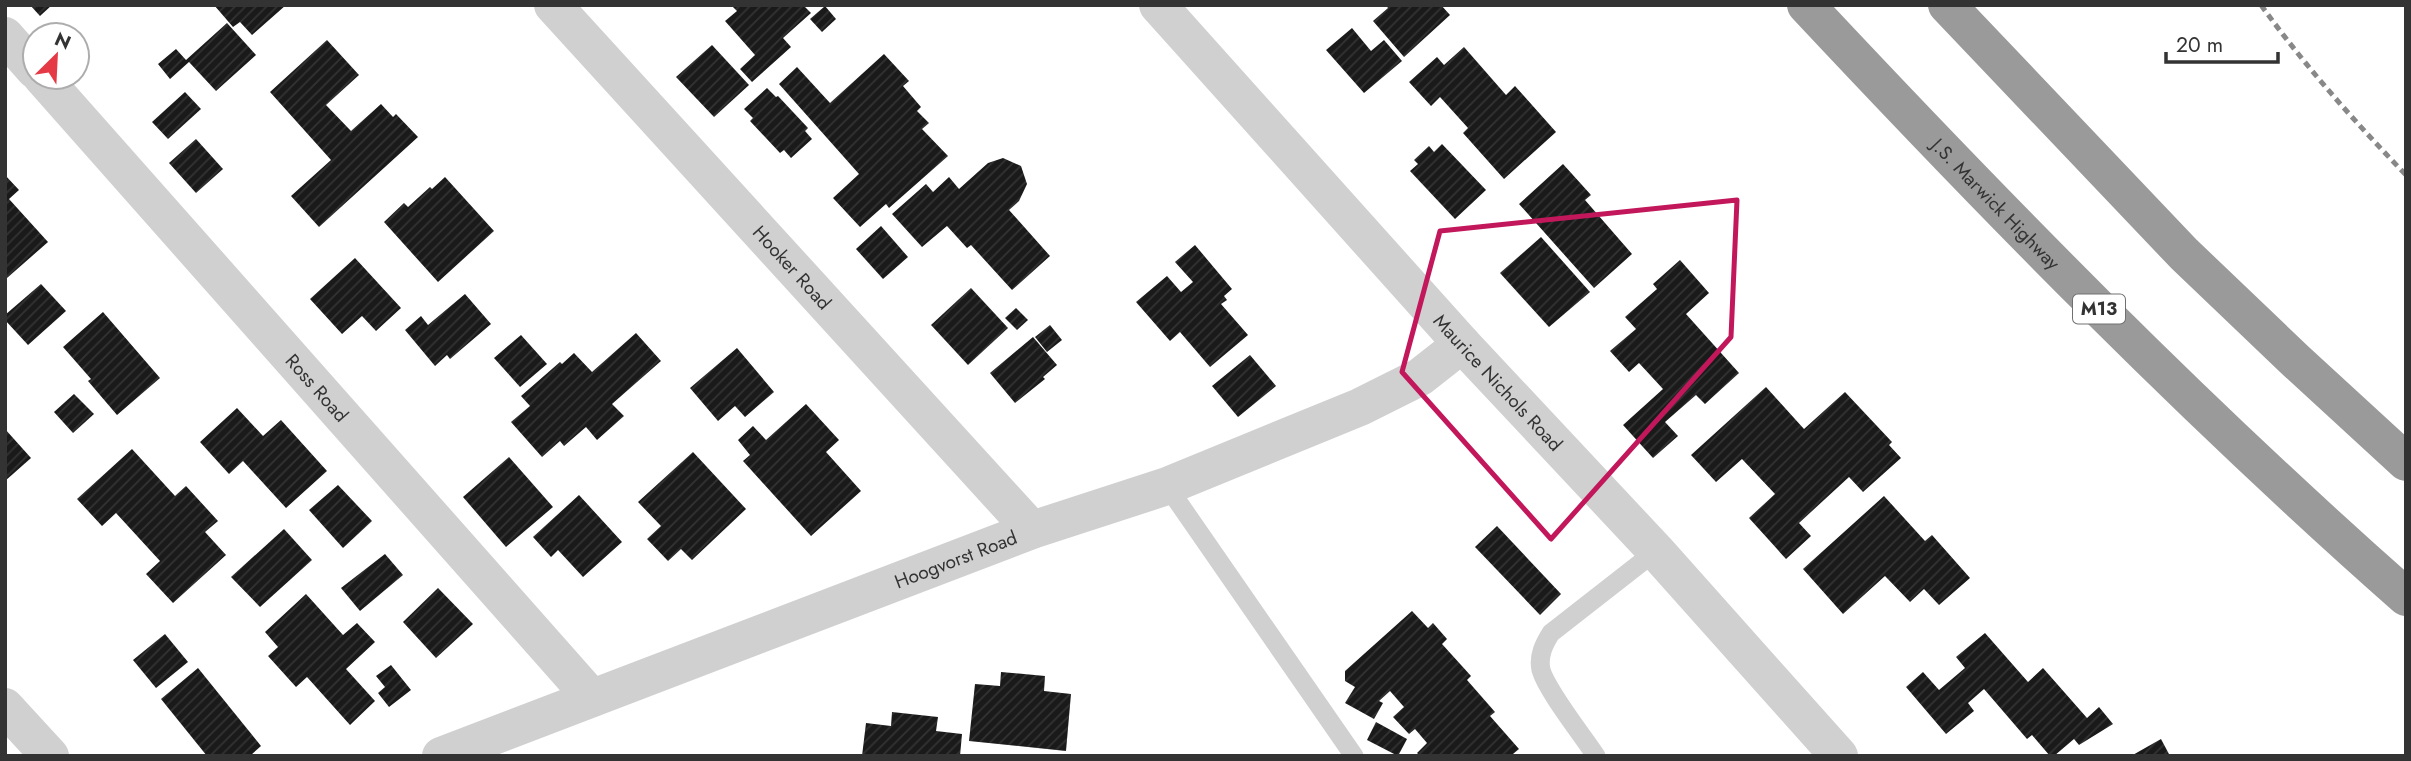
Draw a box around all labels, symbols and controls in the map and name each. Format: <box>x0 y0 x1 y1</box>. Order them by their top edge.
north arrow <box>21 21 91 91</box>
scale bar <box>2166 21 2278 65</box>
text: N <box>50 26 75 56</box>
text: 20 m <box>2176 30 2223 60</box>
street label: J.S. Marwick Highway <box>1923 130 2067 276</box>
street label: Hooker Road <box>746 220 837 316</box>
road number: M13 <box>2073 295 2125 324</box>
street label: Maurice Nichols Road <box>1427 308 1569 457</box>
street label: Ross Road <box>279 348 354 428</box>
street label: Hoogvorst Road <box>891 524 1021 595</box>

